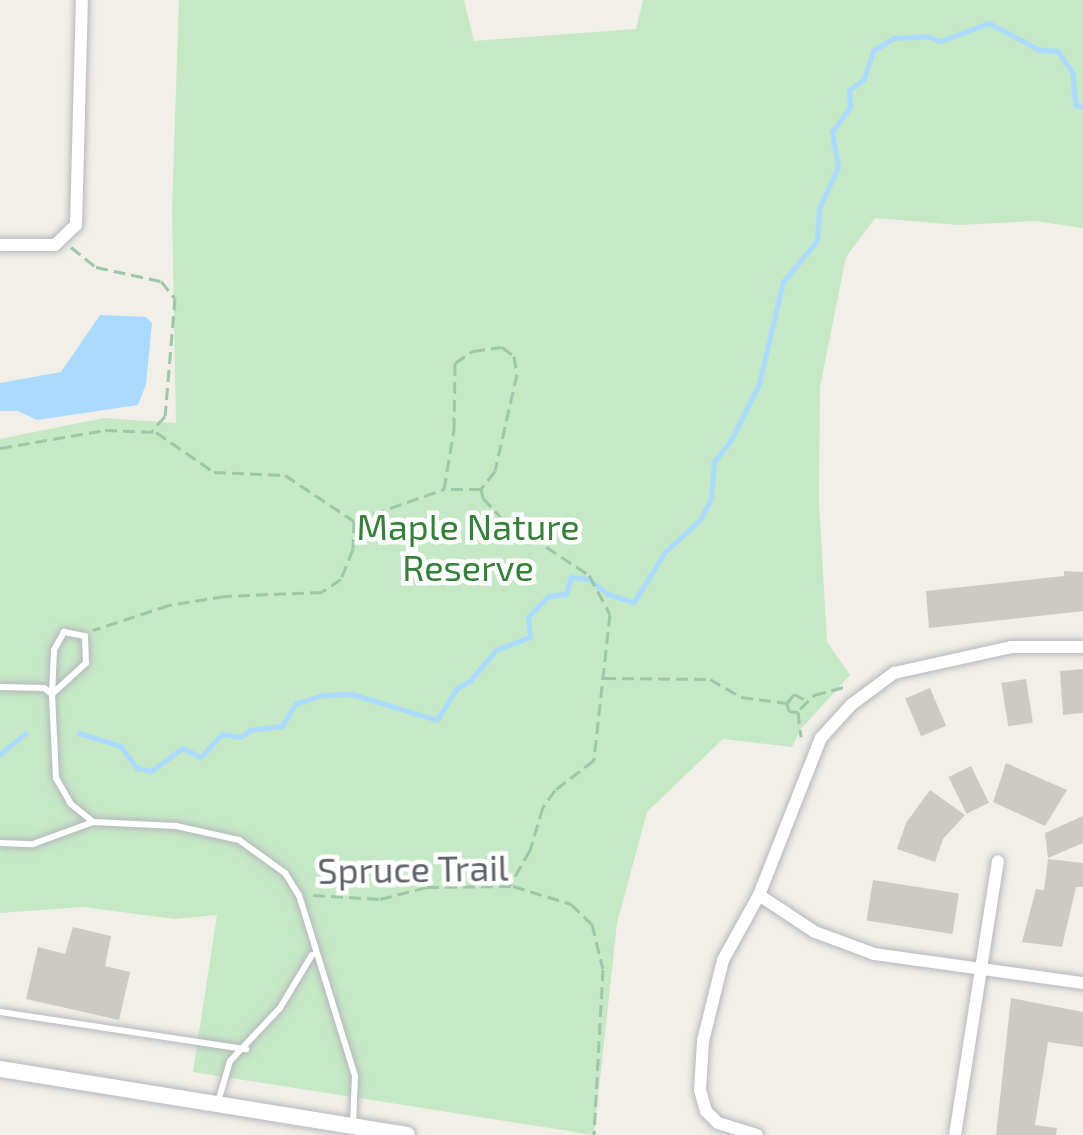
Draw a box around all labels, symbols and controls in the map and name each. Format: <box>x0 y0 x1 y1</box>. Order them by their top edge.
park label: Maple Nature Reserve <box>357 503 579 588</box>
street label: Spruce Trail <box>317 845 509 891</box>

